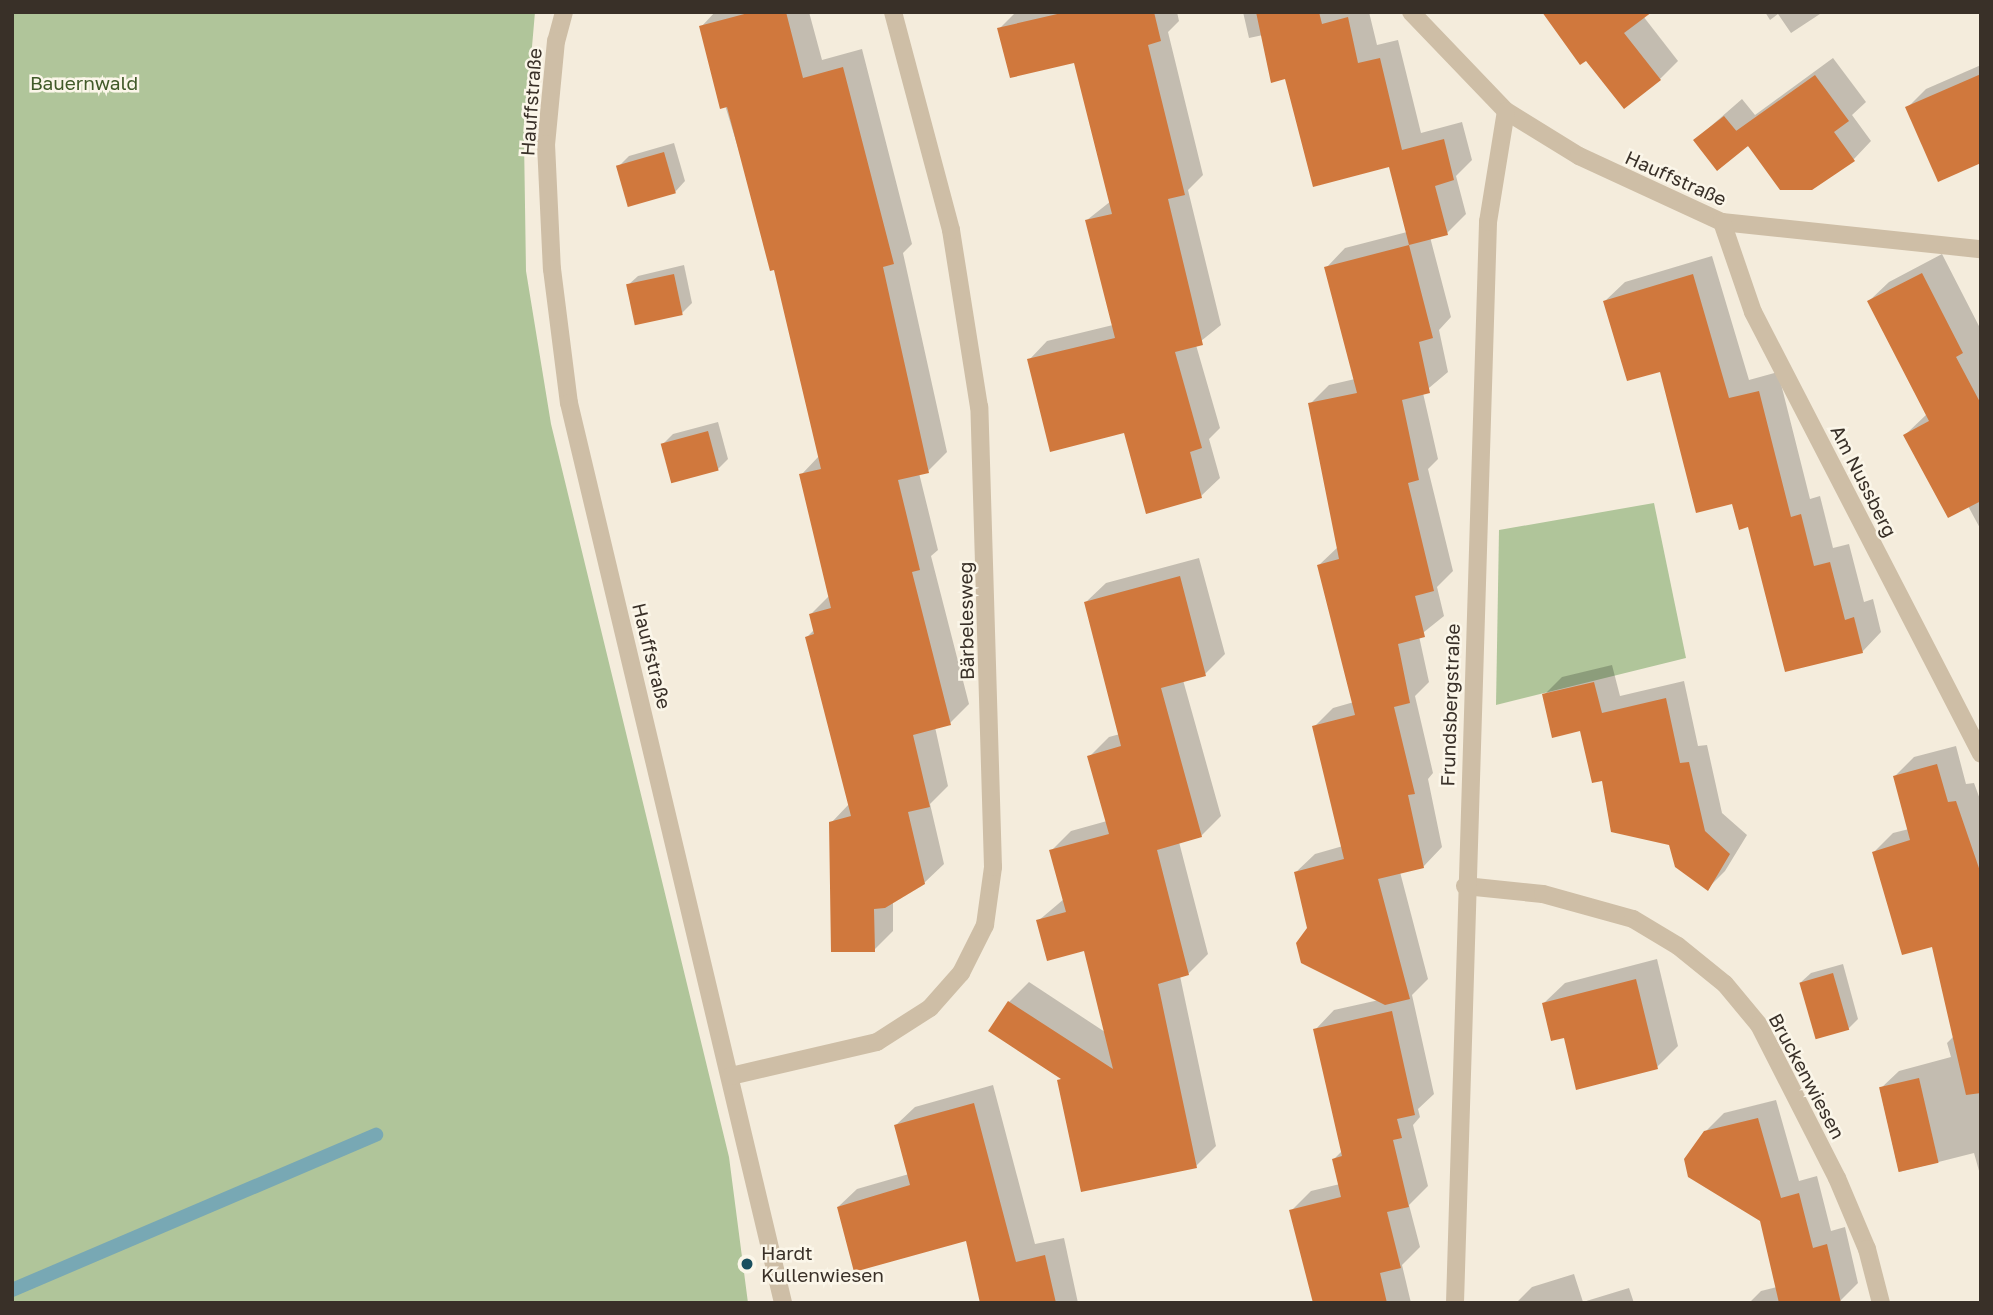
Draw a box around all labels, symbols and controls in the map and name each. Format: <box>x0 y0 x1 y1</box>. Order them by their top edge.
street label: Hauffstraße <box>516 47 546 157</box>
park label: Bauernwald <box>30 72 138 94</box>
street label: Hauffstraße <box>1622 146 1730 210</box>
street label: Am Nussberg <box>1826 421 1902 541</box>
street label: Bärbelesweg <box>954 562 978 680</box>
street label: Hauffstraße <box>628 601 676 711</box>
street label: Frundsbergstraße <box>1436 623 1464 787</box>
street label: Bruckenwiesen <box>1764 1009 1850 1143</box>
place label: Hardt Kullenwiesen <box>761 1242 884 1286</box>
marker: Hardt Kullenwiesen <box>739 1256 755 1272</box>

